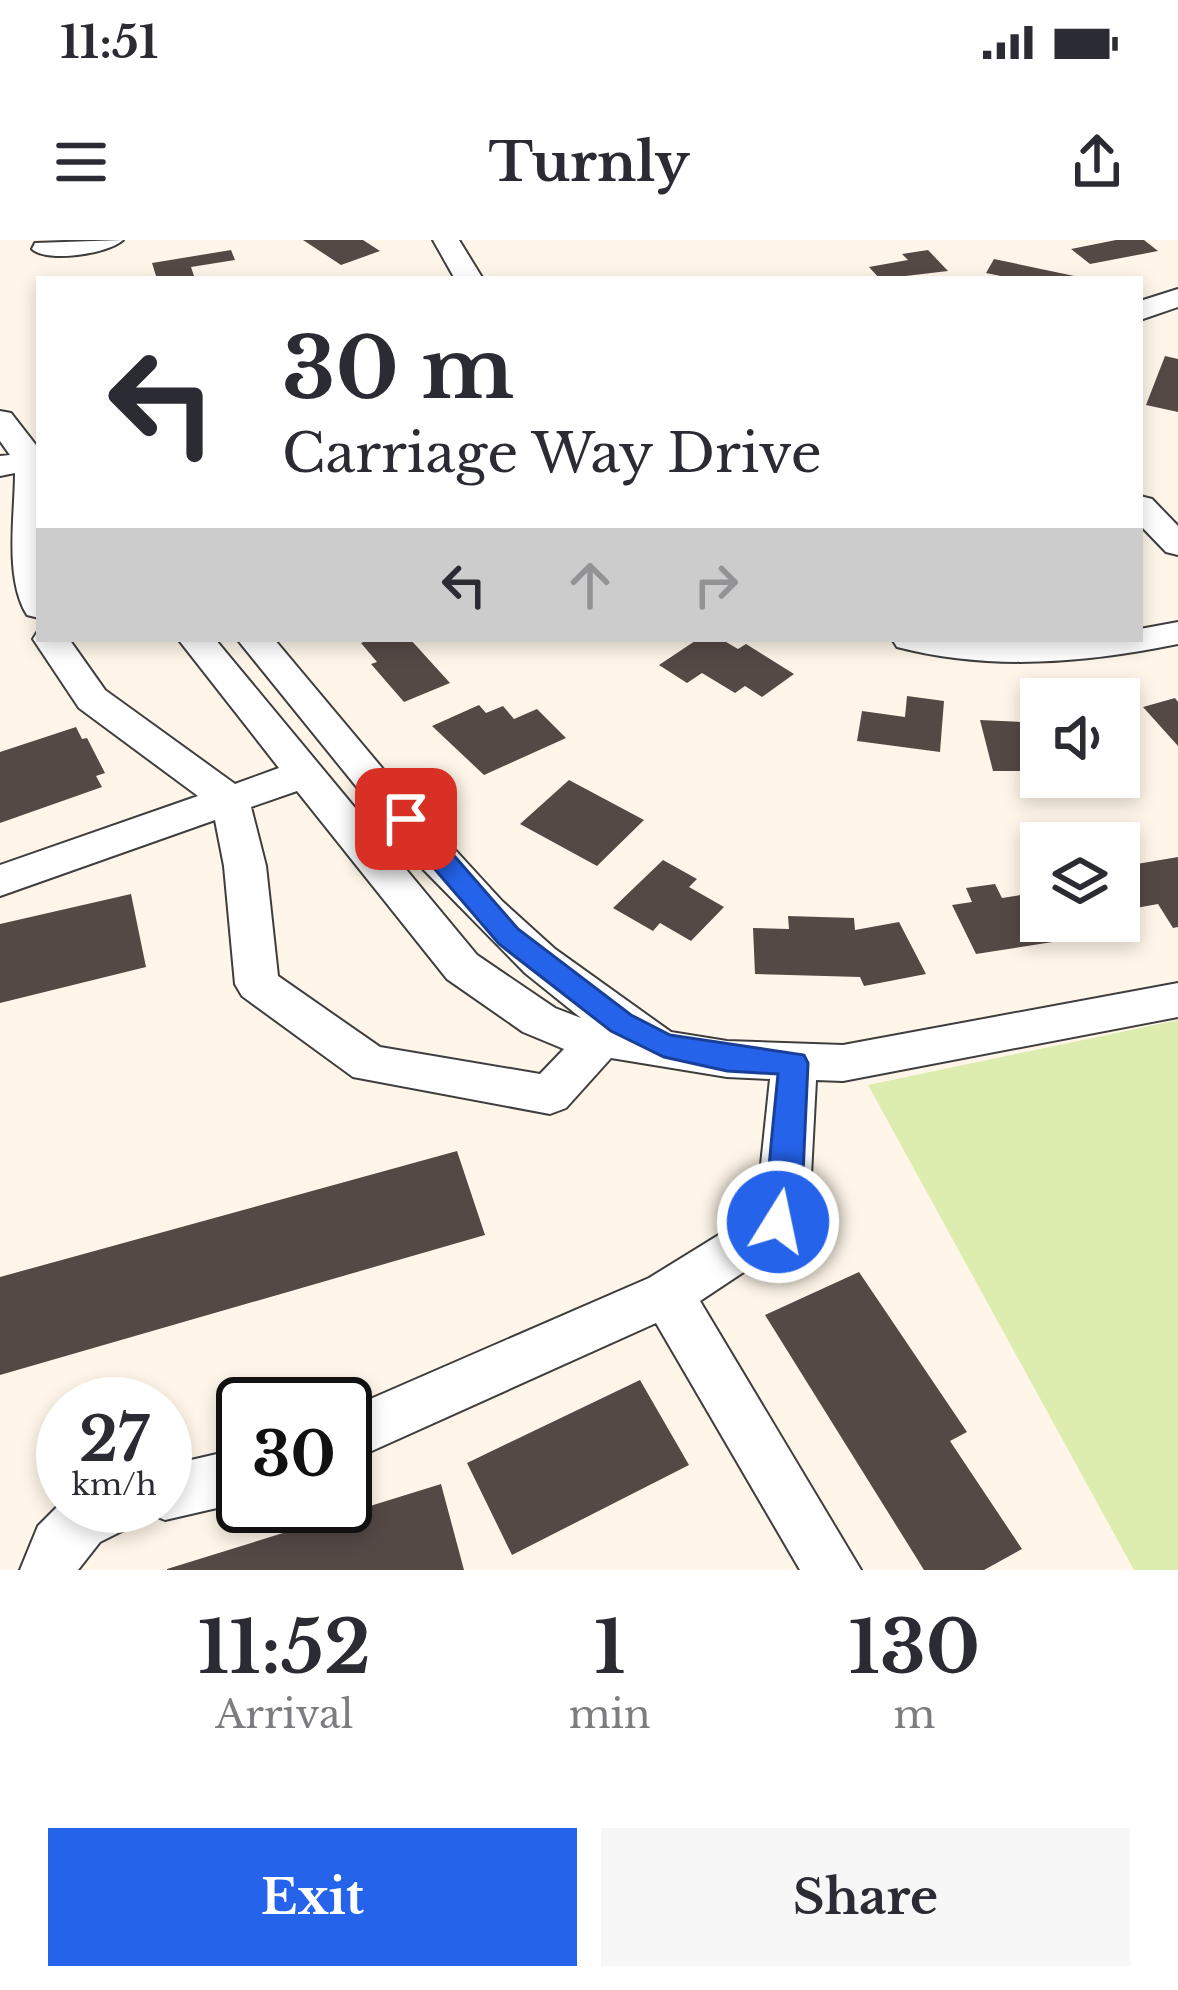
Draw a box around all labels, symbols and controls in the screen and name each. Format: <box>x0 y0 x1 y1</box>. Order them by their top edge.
text: 11:51 <box>60 14 158 70</box>
icon: menu <box>48 129 114 195</box>
text: Turnly <box>489 129 689 196</box>
icon: share <box>1064 129 1130 195</box>
text: 30 m <box>282 317 514 421</box>
icon: left <box>84 324 240 480</box>
text: Carriage Way Drive <box>282 420 822 487</box>
icon: left <box>431 552 497 618</box>
icon: ahead <box>557 552 623 618</box>
icon: right <box>683 552 749 618</box>
map controls <box>1020 678 1140 942</box>
button: sound <box>1020 678 1140 798</box>
pin <box>355 768 457 870</box>
icon: arrive <box>373 786 439 852</box>
button: layers <box>1020 822 1140 942</box>
position arrow <box>715 1159 841 1285</box>
speed limit sign: 30 <box>216 1377 372 1533</box>
text: 27 <box>79 1403 149 1477</box>
text: km/h <box>71 1466 157 1503</box>
text: 11:52 <box>198 1603 371 1692</box>
text: 1 <box>594 1603 625 1692</box>
text: 130 <box>849 1603 980 1692</box>
text: Arrival <box>215 1690 353 1739</box>
text: min <box>569 1690 651 1739</box>
text: m <box>893 1690 935 1739</box>
button: Exit <box>48 1828 577 1966</box>
button: Share <box>601 1828 1130 1966</box>

